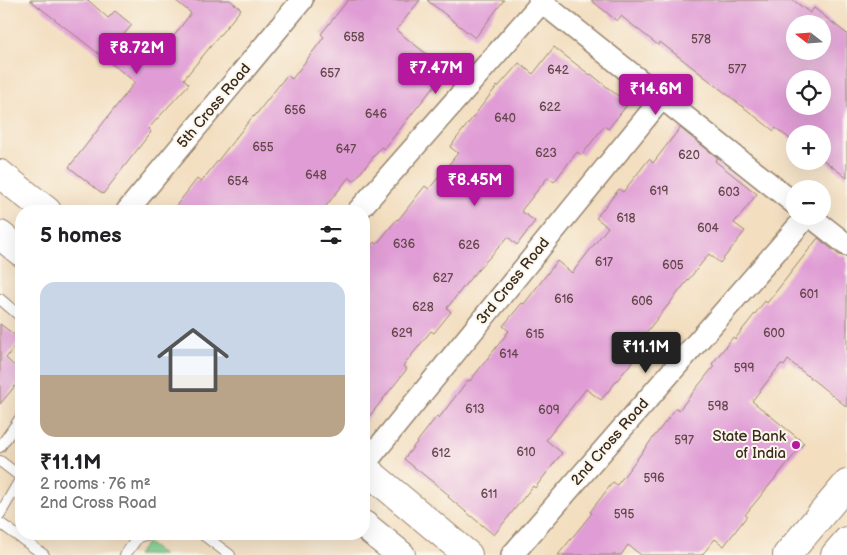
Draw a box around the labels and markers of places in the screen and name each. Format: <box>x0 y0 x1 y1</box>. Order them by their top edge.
pin: ₹8.72M <box>96 32 178 75</box>
pin: ₹7.47M <box>395 52 477 95</box>
pin: ₹14.6M <box>615 74 697 116</box>
pin: ₹8.45M <box>434 164 516 207</box>
pin: ₹11.1M <box>605 332 687 374</box>
place label: State Bank of India <box>713 427 787 463</box>
marker: State Bank of India <box>790 439 802 451</box>

